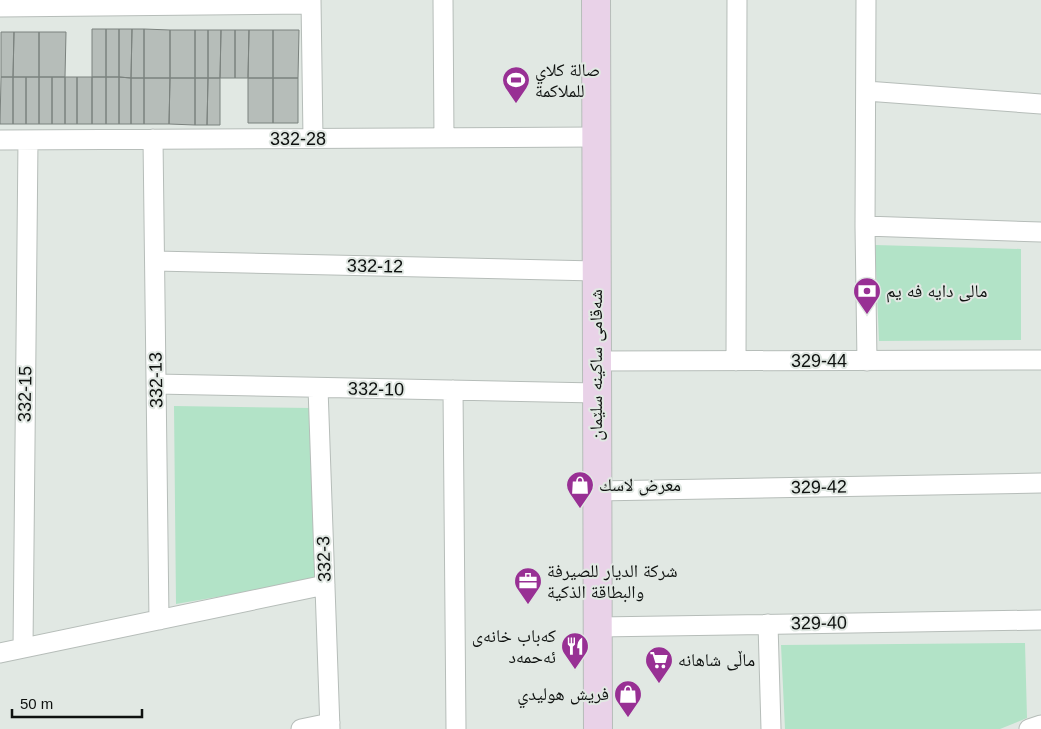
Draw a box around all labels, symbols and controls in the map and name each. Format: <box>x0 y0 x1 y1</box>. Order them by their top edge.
place label: صالة كلاي للملاكمة <box>535 60 600 101</box>
sports icon: صالة كلاي للملاكمة <box>501 65 531 104</box>
street label: 332-28 <box>270 129 326 149</box>
street label: 332-12 <box>347 256 403 276</box>
bank icon: مالى دايه فه يم <box>852 276 882 315</box>
place label: مالى دايه فه يم <box>886 281 987 303</box>
street label: شەقامی ساکینە سلێمان <box>586 289 607 441</box>
street label: 329-44 <box>791 351 847 371</box>
street label: 332-13 <box>146 352 166 408</box>
street label: 332-15 <box>15 366 35 422</box>
street label: 332-10 <box>348 379 404 399</box>
shop icon: معرض لاسك <box>565 470 595 509</box>
place label: معرض لاسك <box>599 475 681 496</box>
street label: 329-42 <box>791 477 847 497</box>
street label: 332-3 <box>313 536 335 582</box>
place label: شركة الديار للصيرفة والبطاقة الذكية <box>547 561 678 603</box>
office icon: شركة الديار للصيرفة والبطاقة الذكية <box>513 566 543 605</box>
street label: 329-40 <box>791 613 847 633</box>
place label: کەباب خانەی ئەحمەد <box>472 626 557 667</box>
restaurant icon: کەباب خانەی ئەحمەد <box>560 631 590 670</box>
supermarket icon: ماڵی شاھانە <box>644 645 674 684</box>
place label: ماڵی شاھانە <box>678 650 755 671</box>
shop icon: فريش هوليدي <box>613 679 643 718</box>
place label: فريش هوليدي <box>517 684 609 709</box>
scale bar <box>12 686 142 718</box>
text: 50 m <box>20 695 53 712</box>

